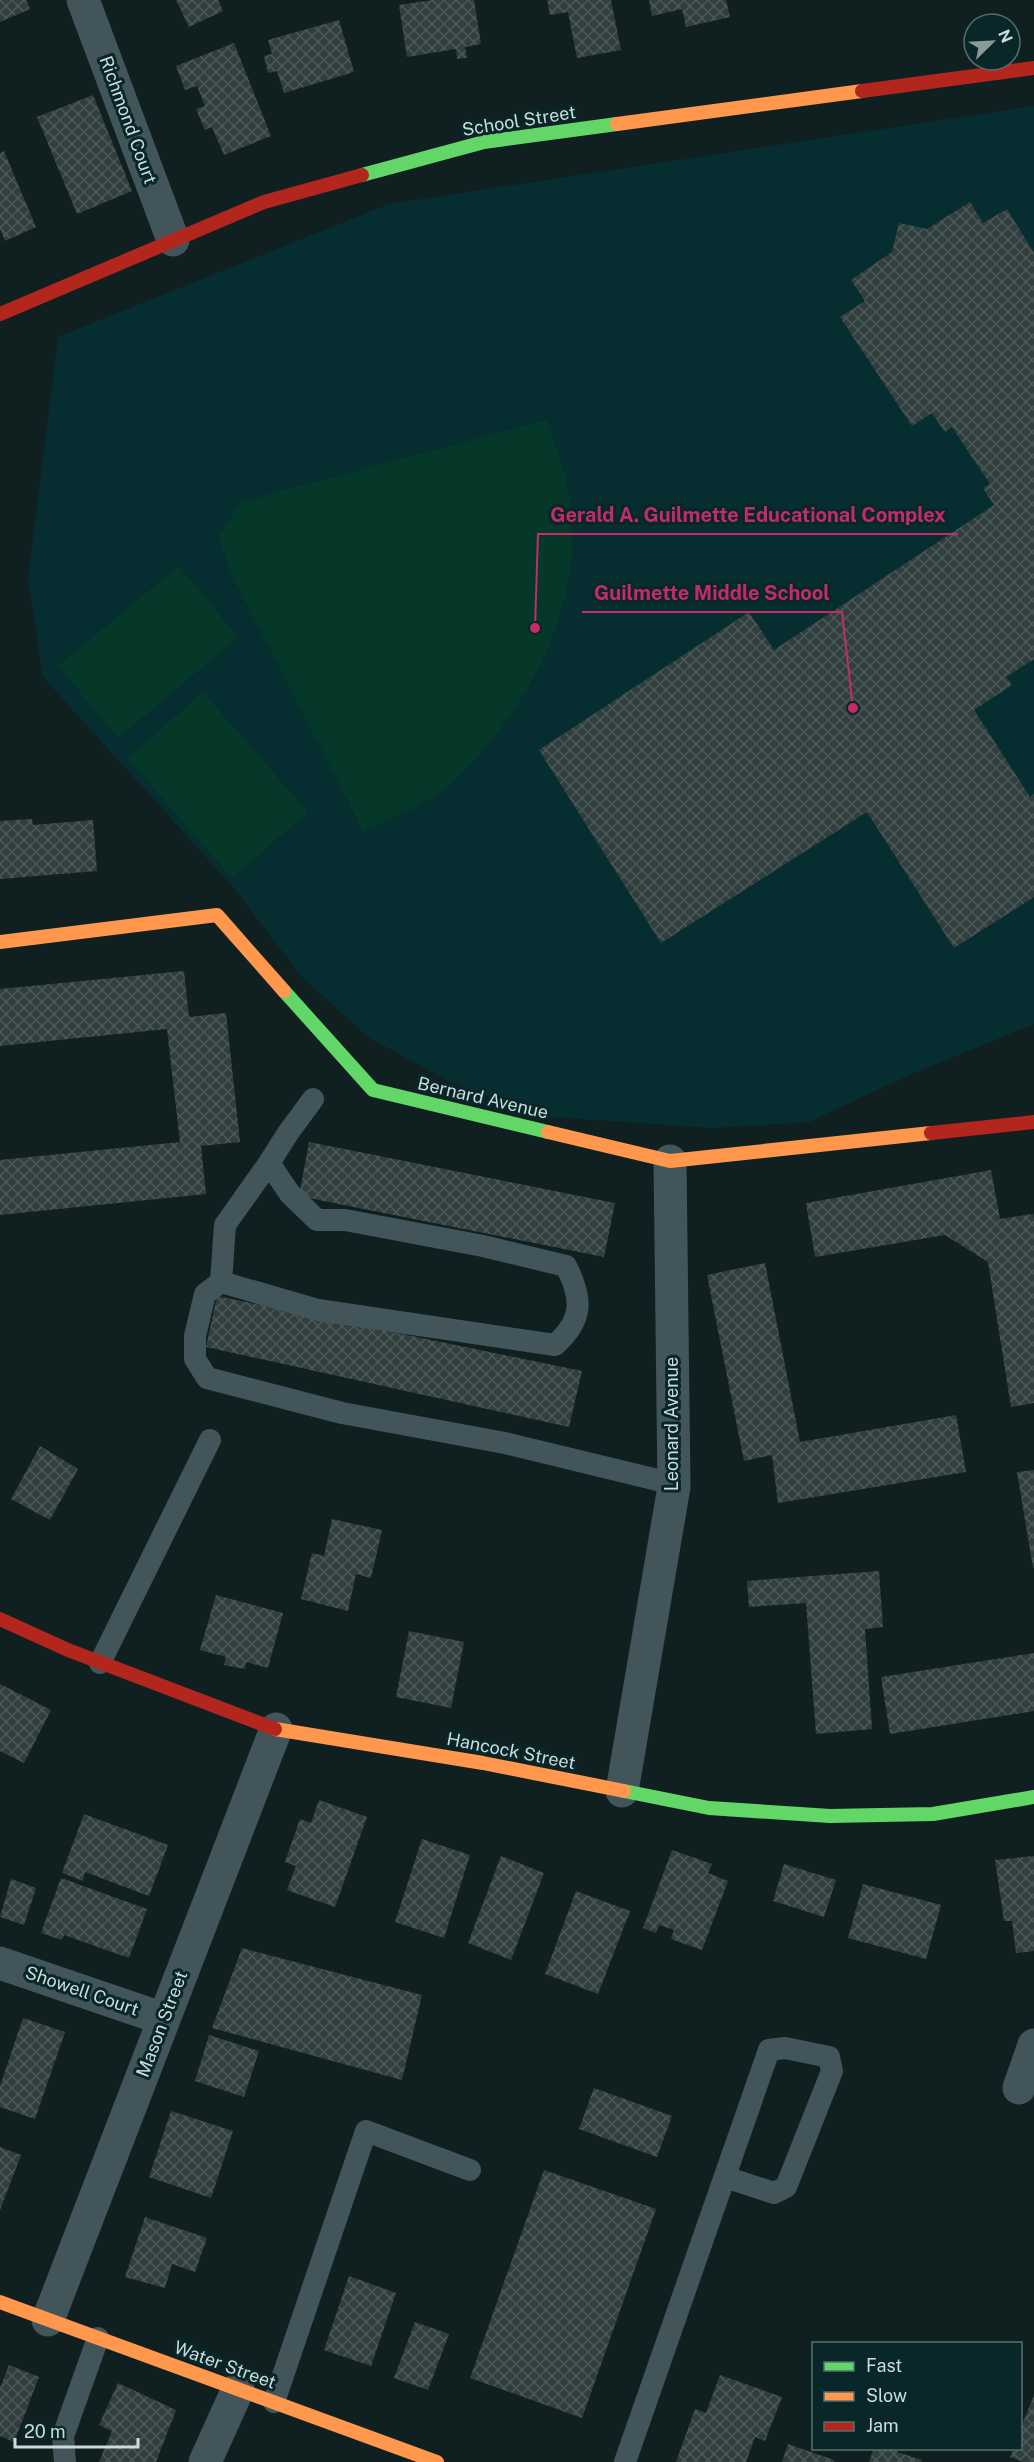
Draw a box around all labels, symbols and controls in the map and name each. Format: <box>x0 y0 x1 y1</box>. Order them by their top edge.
north arrow <box>962 12 1022 72</box>
text: N <box>994 27 1016 46</box>
street label: Richmond Court <box>96 53 161 187</box>
street label: School Street <box>461 101 577 140</box>
callout: Gerald A. Guilmette Educational Complex <box>538 496 958 534</box>
text: Gerald A. Guilmette Educational Complex <box>550 503 946 527</box>
callout: Guilmette Middle School <box>582 574 842 612</box>
text: Guilmette Middle School <box>594 581 830 605</box>
street label: Bernard Avenue <box>416 1072 551 1123</box>
street label: Leonard Avenue <box>661 1357 682 1491</box>
street label: Hancock Street <box>445 1728 577 1773</box>
street label: Showell Court <box>23 1961 142 2020</box>
street label: Mason Street <box>132 1968 191 2080</box>
street label: Water Street <box>171 2336 279 2393</box>
legend <box>812 2342 1022 2450</box>
text: Fast <box>866 2355 902 2376</box>
text: Slow <box>866 2385 907 2406</box>
scale bar <box>15 2411 138 2449</box>
text: Jam <box>866 2415 899 2436</box>
text: 20 m <box>24 2421 66 2442</box>

